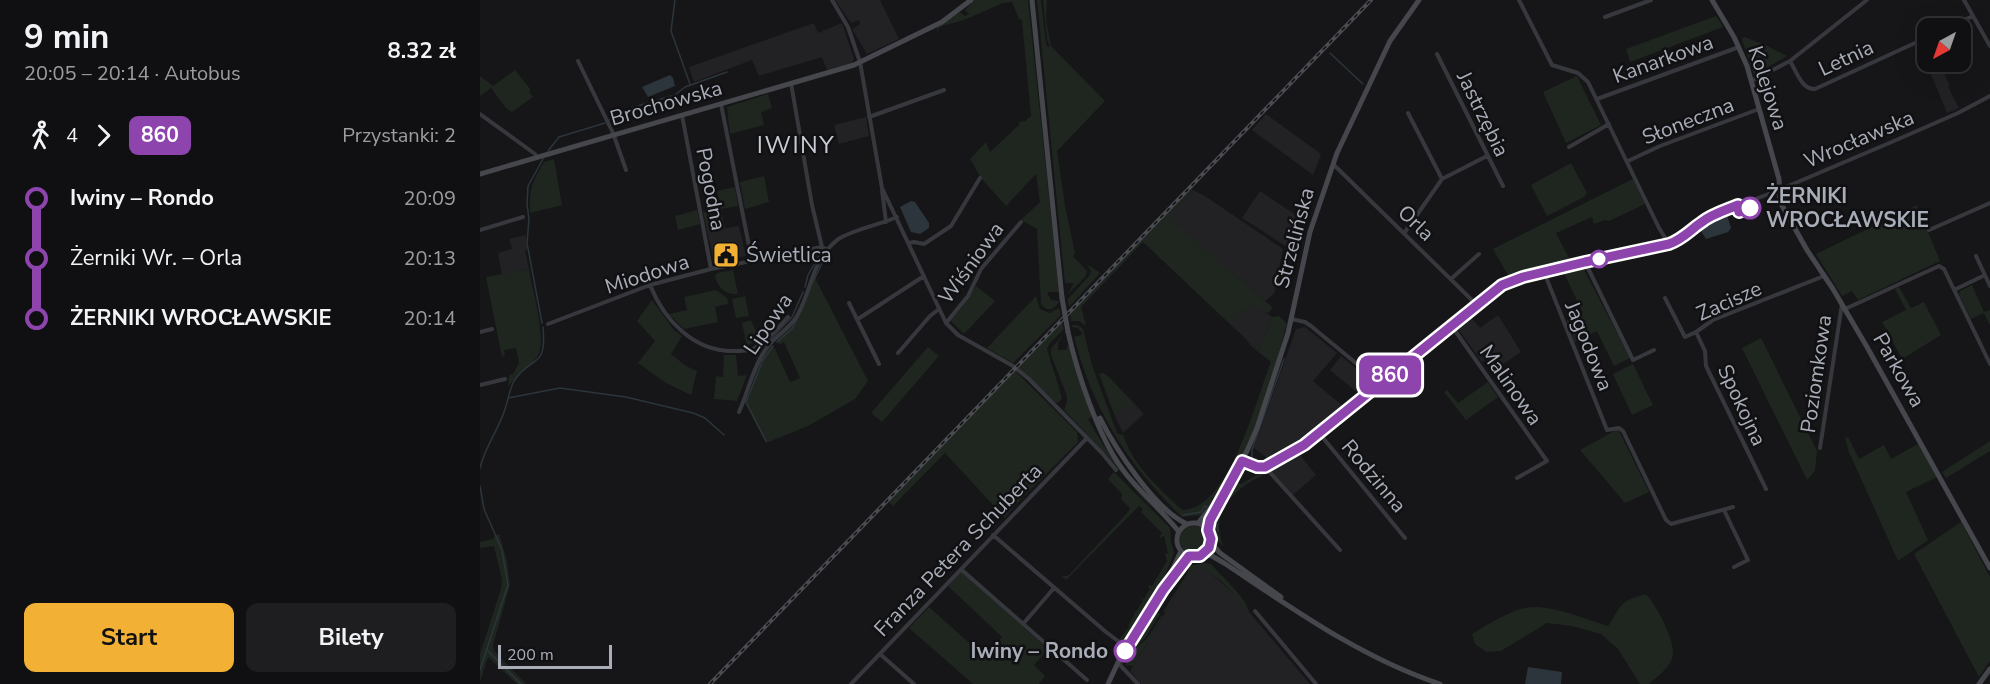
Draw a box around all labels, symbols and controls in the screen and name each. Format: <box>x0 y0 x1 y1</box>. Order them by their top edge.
text: 9 min <box>24 15 109 60</box>
north arrow <box>1917 18 1971 72</box>
map controls <box>1917 18 1971 72</box>
street label: Kanarkowa <box>1609 28 1717 90</box>
street label: Letnia <box>1814 33 1878 83</box>
text: 8.32 zł <box>388 36 456 66</box>
street label: Kolejowa <box>1741 42 1795 134</box>
text: 20:05 – 20:14 · Autobus <box>24 60 241 87</box>
street label: Jastrzębia <box>1450 66 1516 161</box>
street label: Brochowska <box>607 74 725 132</box>
street label: Słoneczna <box>1638 91 1738 151</box>
street label: Wrocławska <box>1800 103 1918 175</box>
icon: walk <box>24 119 57 152</box>
icon: forward <box>87 119 120 152</box>
text: 860 <box>141 121 179 149</box>
text: 4 <box>66 122 78 149</box>
text: Przystanki: 2 <box>342 122 456 149</box>
district label: IWINY <box>757 129 835 161</box>
street label: Pogodna <box>689 145 733 233</box>
place label: ŻERNIKI WROCŁAWSKIE <box>1766 182 1929 234</box>
text: Iwiny – Rondo <box>70 183 214 213</box>
text: 20:09 <box>403 185 456 212</box>
street label: Strzelińska <box>1267 185 1321 291</box>
marker: ŻERNIKI WROCŁAWSKIE <box>1739 197 1761 219</box>
street label: Orla <box>1392 199 1440 247</box>
street label: Wiśniowa <box>932 216 1010 310</box>
public building icon: Świetlica <box>711 240 741 270</box>
place label: Świetlica <box>746 241 832 269</box>
text: Żerniki Wr. – Orla <box>70 243 242 273</box>
text: 20:13 <box>403 245 456 272</box>
street label: Miodowa <box>601 247 693 301</box>
unlabelled marker <box>1590 250 1608 268</box>
street label: Zacisze <box>1692 274 1766 328</box>
street label: Lipowa <box>737 288 799 360</box>
street label: Jagodowa <box>1558 296 1620 395</box>
text: ŻERNIKI WROCŁAWSKIE <box>70 303 332 333</box>
text: 20:14 <box>403 305 456 332</box>
street label: Poziomkowa <box>1794 313 1838 435</box>
street label: Parkowa <box>1866 328 1932 412</box>
street label: Malinowa <box>1473 339 1549 431</box>
line badge: 860 <box>1356 356 1424 394</box>
street label: Spokojna <box>1711 360 1773 450</box>
text: 860 <box>1371 361 1409 389</box>
street label: Rodzinna <box>1335 434 1413 518</box>
street label: Franza Petera Schuberta <box>868 457 1048 643</box>
button: Start <box>24 603 234 672</box>
button: Bilety <box>246 603 456 672</box>
place label: Iwiny – Rondo <box>971 637 1108 665</box>
marker: Iwiny – Rondo <box>1114 640 1136 662</box>
scale bar <box>498 642 612 670</box>
text: 200 m <box>507 644 554 666</box>

